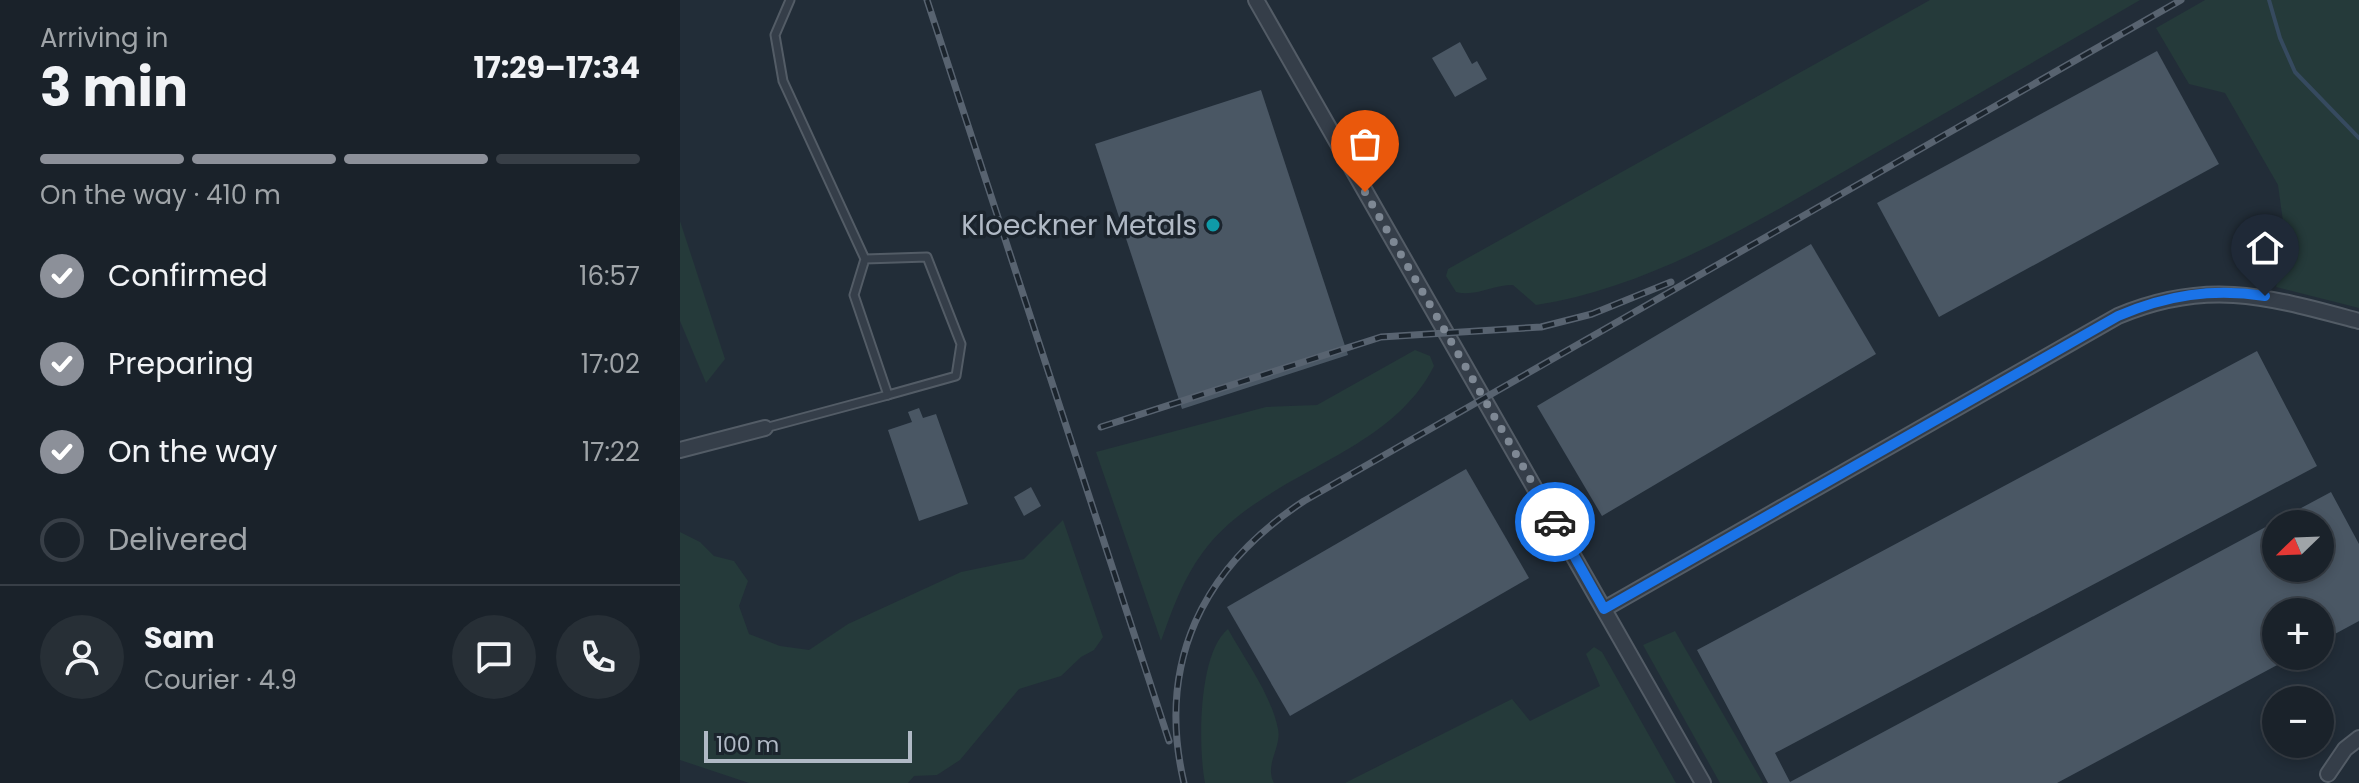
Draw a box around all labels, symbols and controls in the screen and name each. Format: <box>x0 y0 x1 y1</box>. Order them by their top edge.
text: Arriving in <box>40 20 169 56</box>
text: 17:29–17:34 <box>473 46 640 89</box>
text: 3 min <box>40 51 188 124</box>
pin <box>1331 110 1399 192</box>
icon: bag <box>1343 122 1387 166</box>
text: On the way · 410 m <box>40 177 281 213</box>
place label: Kloeckner Metals <box>961 206 1197 245</box>
pin <box>2231 214 2299 296</box>
marker: Kloeckner Metals <box>1204 216 1222 234</box>
icon: home <box>2243 226 2287 270</box>
icon: check <box>40 254 84 298</box>
text: Confirmed <box>108 254 268 297</box>
text: 16:57 <box>579 258 640 294</box>
icon: check <box>40 342 84 386</box>
text: Preparing <box>108 342 254 385</box>
text: 17:02 <box>581 346 640 382</box>
icon: check <box>40 430 84 474</box>
text: On the way <box>108 430 277 473</box>
text: 17:22 <box>582 434 640 470</box>
courier <box>1515 482 1595 562</box>
icon: car <box>1533 500 1577 544</box>
north arrow <box>2262 510 2334 582</box>
map controls <box>2262 510 2334 758</box>
text: Delivered <box>108 518 248 561</box>
button: + <box>2262 598 2334 670</box>
button: person <box>40 615 124 699</box>
button: chat <box>452 615 536 699</box>
button: phone <box>556 615 640 699</box>
text: Sam <box>144 616 215 659</box>
text: Courier · 4.9 <box>144 662 297 698</box>
button: − <box>2262 686 2334 758</box>
scale bar <box>704 727 912 763</box>
text: 100 m <box>716 729 779 760</box>

